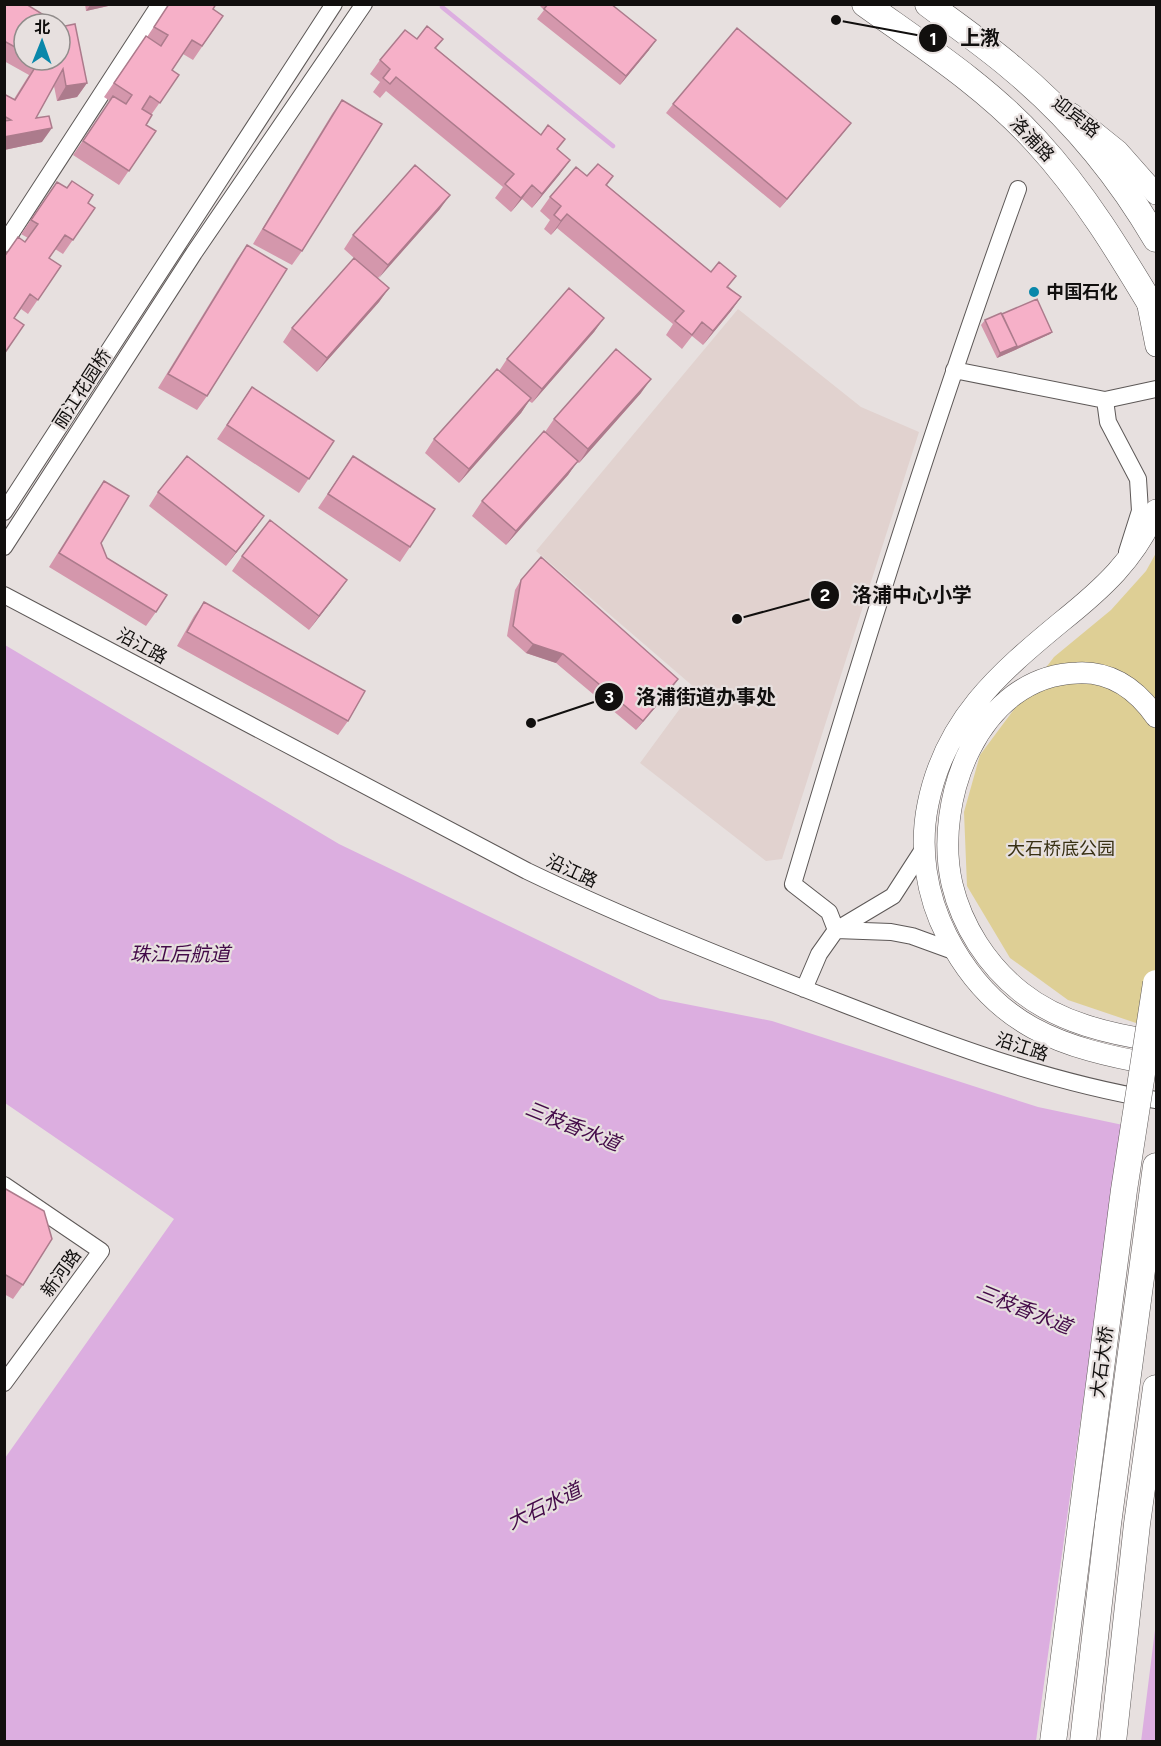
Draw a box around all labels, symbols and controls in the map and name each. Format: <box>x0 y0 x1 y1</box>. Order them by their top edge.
north arrow <box>12 12 72 72</box>
text: 北 <box>34 18 50 37</box>
callout: 上漖 <box>918 19 1012 57</box>
text: 上漖 <box>960 26 1000 50</box>
text: 1 <box>929 28 937 50</box>
street label: 迎宾路 <box>1048 92 1104 142</box>
street label: 洛浦路 <box>1005 112 1059 166</box>
place label: 中国石化 <box>1046 281 1118 303</box>
marker: 中国石化 <box>1027 285 1041 299</box>
street label: 丽江花园桥 <box>48 345 116 433</box>
callout: 洛浦中心小学 <box>810 576 984 614</box>
text: 洛浦中心小学 <box>852 583 972 607</box>
text: 2 <box>820 584 830 606</box>
street label: 沿江路 <box>113 623 171 669</box>
callout: 洛浦街道办事处 <box>594 678 788 716</box>
text: 洛浦街道办事处 <box>636 685 776 709</box>
text: 3 <box>604 686 614 708</box>
park label: 大石桥底公园 <box>1007 838 1115 860</box>
street label: 沿江路 <box>543 850 601 892</box>
water label: 珠江后航道 <box>130 942 233 966</box>
street label: 沿江路 <box>993 1028 1051 1066</box>
water label: 三枝香水道 <box>522 1096 627 1157</box>
street label: 新河路 <box>36 1245 86 1301</box>
water label: 三枝香水道 <box>973 1279 1078 1340</box>
street label: 大石大桥 <box>1087 1325 1117 1399</box>
water label: 大石水道 <box>503 1476 588 1534</box>

